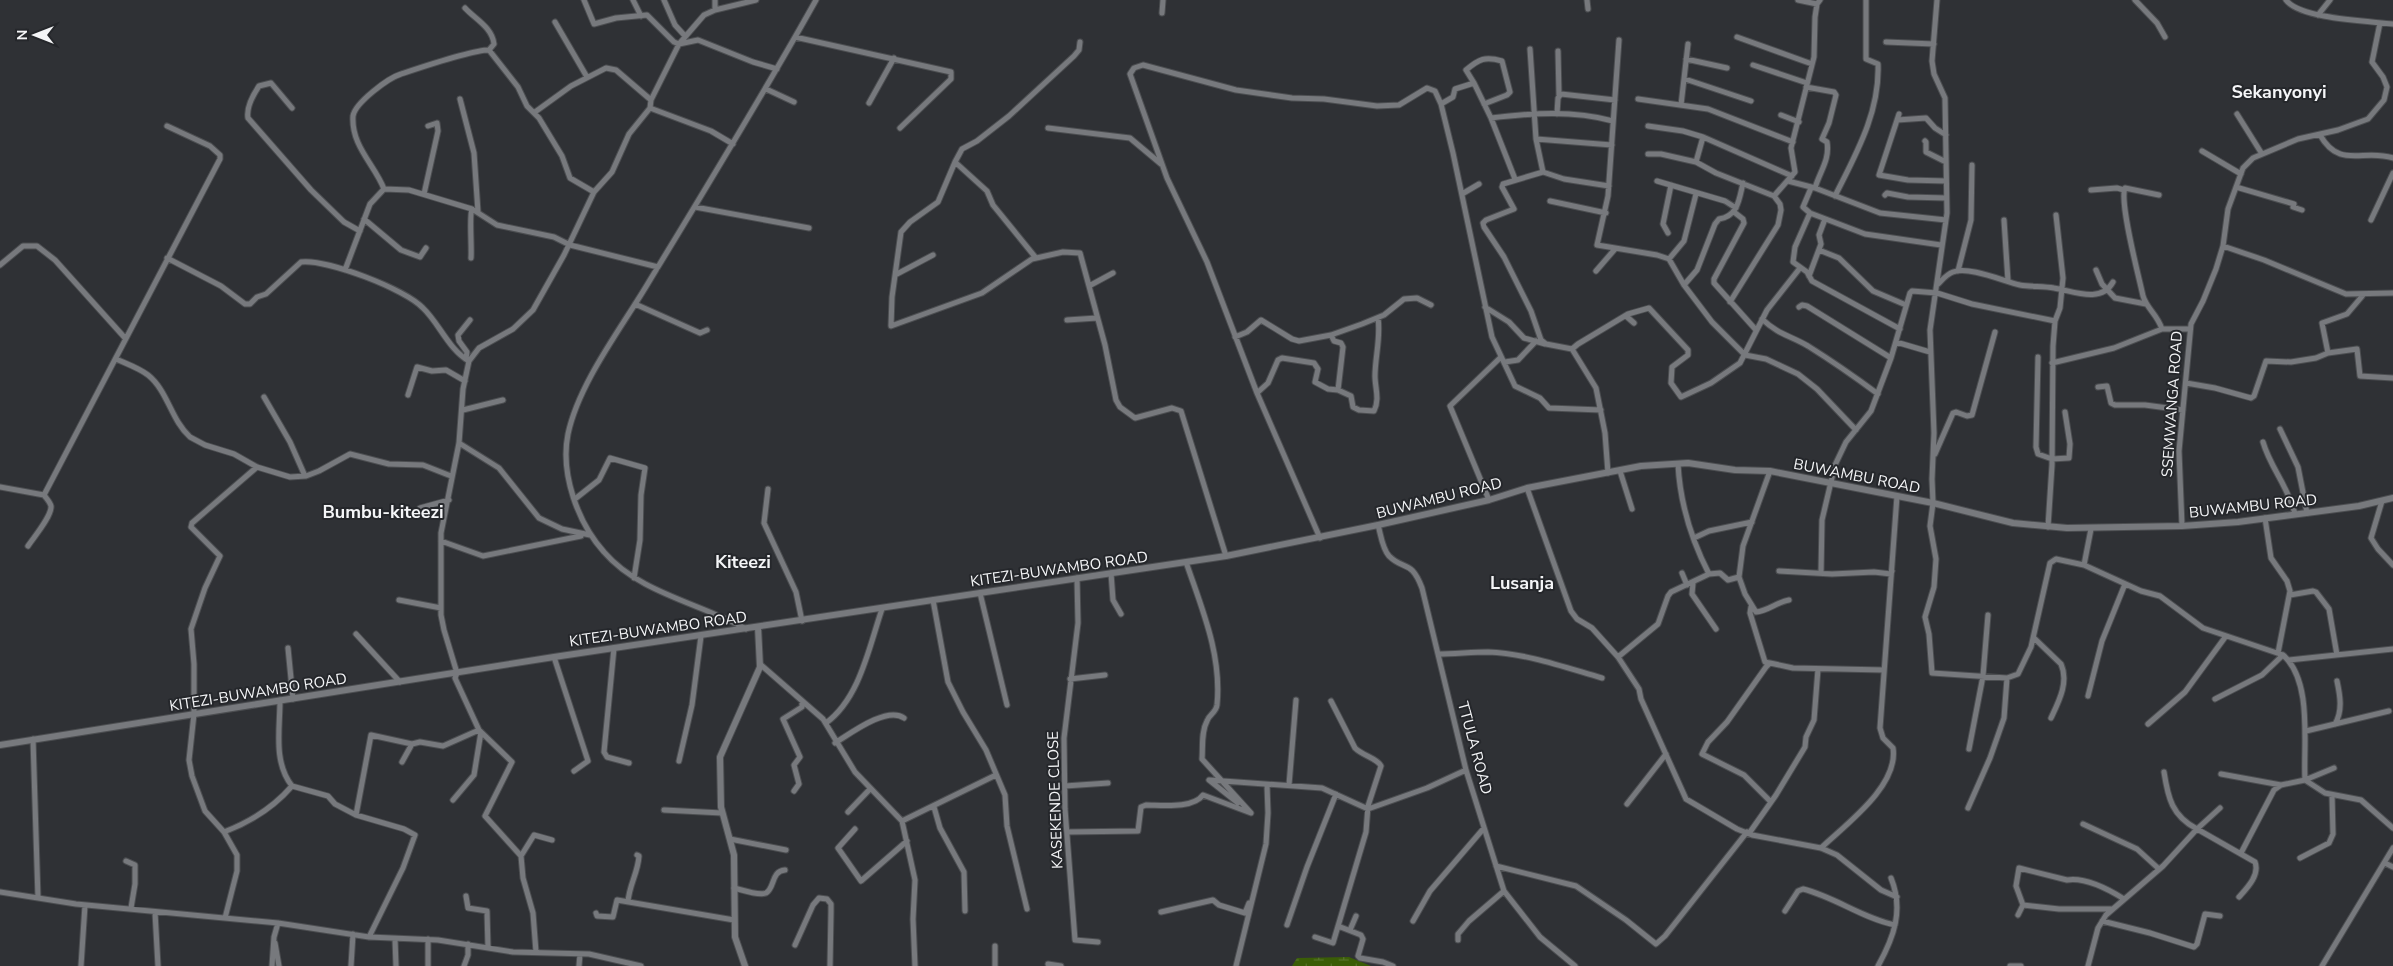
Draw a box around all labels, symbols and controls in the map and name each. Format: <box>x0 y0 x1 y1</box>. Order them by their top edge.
north arrow <box>10 10 60 60</box>
text: N <box>13 30 32 40</box>
district label: Sekanyonyi <box>2231 80 2327 104</box>
street label: SSEMWANGA ROAD <box>2157 330 2187 478</box>
street label: BUWAMBU ROAD <box>1792 454 1922 498</box>
street label: BUWAMBU ROAD <box>1374 473 1504 523</box>
street label: BUWAMBU ROAD <box>2188 489 2318 523</box>
district label: Bumbu-kiteezi <box>322 500 444 524</box>
street label: KITEZI-BUWAMBO ROAD <box>969 547 1149 591</box>
district label: Kiteezi <box>715 550 771 574</box>
district label: Lusanja <box>1490 571 1554 595</box>
street label: KITEZI-BUWAMBO ROAD <box>568 607 748 651</box>
street label: KITEZI-BUWAMBO ROAD <box>168 668 348 716</box>
street label: TTULA ROAD <box>1453 699 1497 797</box>
street label: KASEKENDE CLOSE <box>1043 731 1067 869</box>

